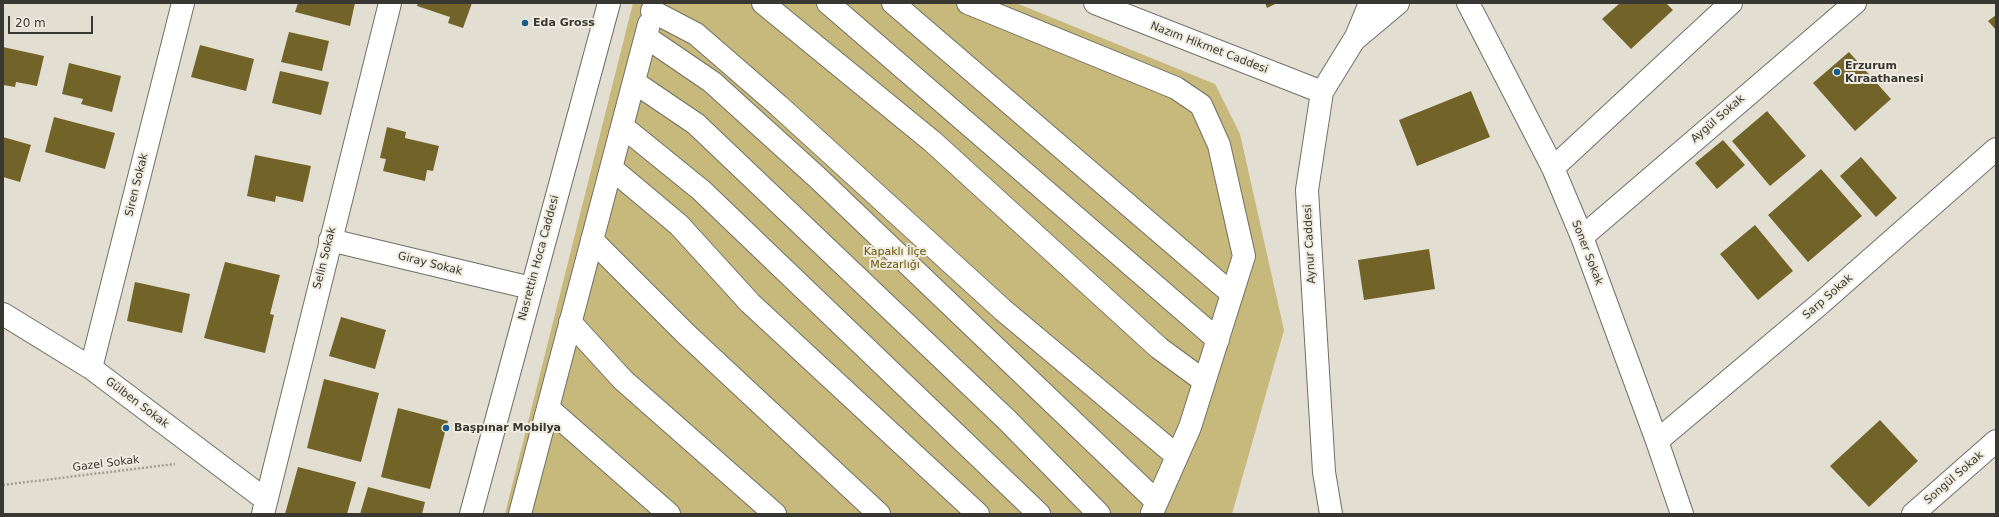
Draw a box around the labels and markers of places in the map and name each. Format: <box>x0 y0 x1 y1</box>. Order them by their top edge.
place label: Eda Gross <box>533 16 595 30</box>
marker: Eda Gross <box>520 18 530 28</box>
place label: Erzurum Kıraathanesi <box>1845 59 1924 85</box>
marker: Erzurum Kıraathanesi <box>1832 67 1842 77</box>
place label: Başpınar Mobilya <box>454 421 561 435</box>
marker: Başpınar Mobilya <box>441 423 451 433</box>

